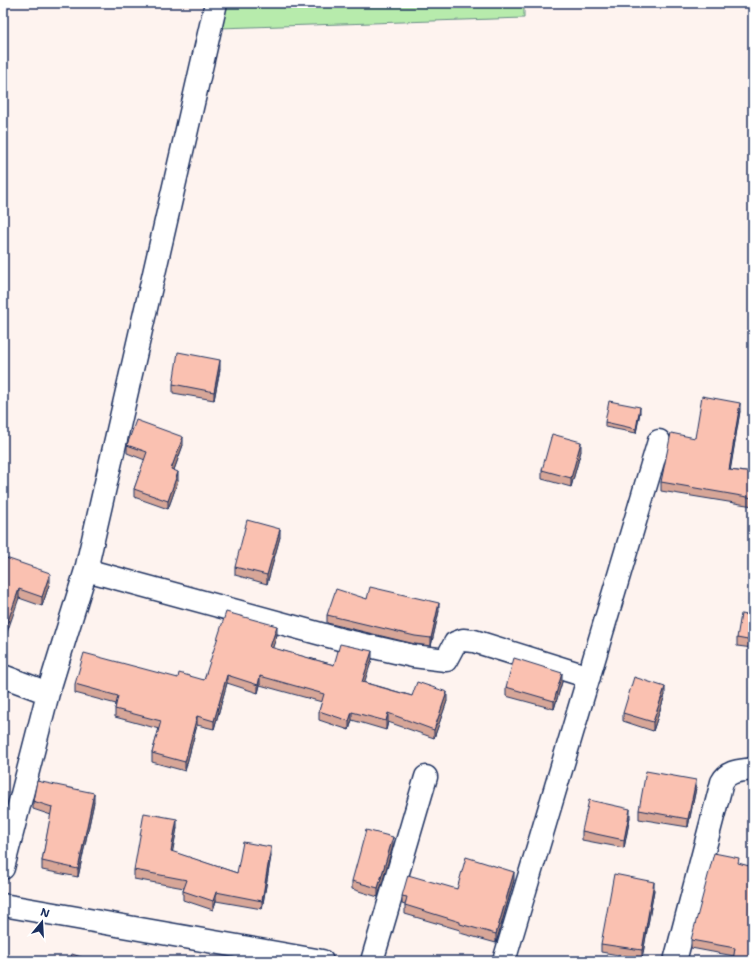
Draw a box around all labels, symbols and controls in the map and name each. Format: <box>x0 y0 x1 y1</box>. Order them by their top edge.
north arrow <box>22 902 62 942</box>
text: N <box>38 904 52 922</box>

